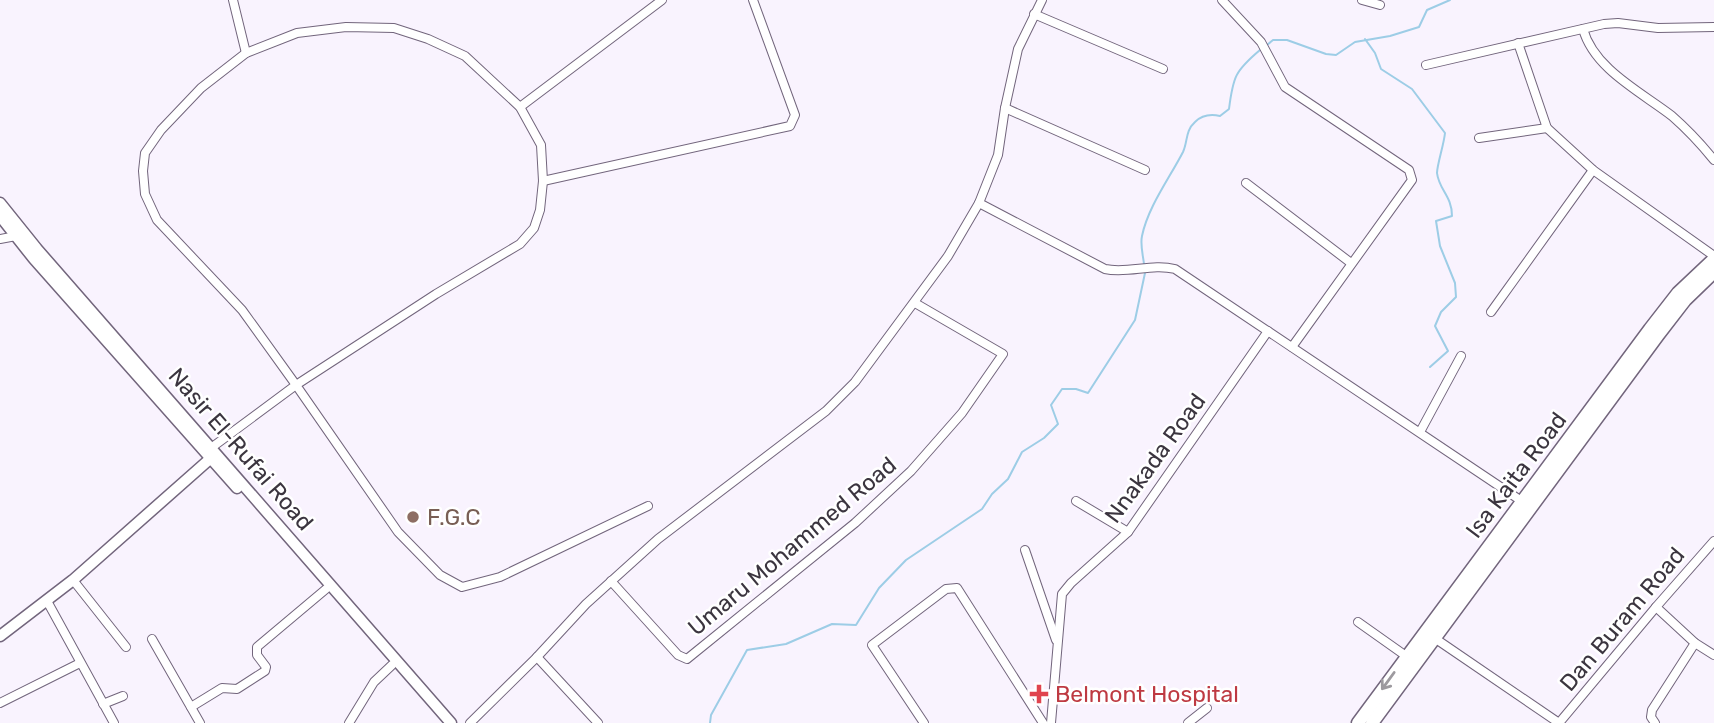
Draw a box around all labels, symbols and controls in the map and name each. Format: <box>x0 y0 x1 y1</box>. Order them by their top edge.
street label: Nasir El-Rufai Road <box>163 362 319 536</box>
street label: Nnakada Road <box>1099 388 1211 528</box>
street label: Isa Kaita Road <box>1460 407 1572 543</box>
street label: Umaru Mohammed Road <box>682 451 902 641</box>
place label: F.G.C <box>427 503 481 531</box>
marker: F.G.C <box>405 509 421 525</box>
street label: Dan Buram Road <box>1554 541 1690 697</box>
one-way arrow <box>1381 671 1395 690</box>
place label: Belmont Hospital <box>1055 680 1239 708</box>
marker: Belmont Hospital <box>1029 684 1049 704</box>

